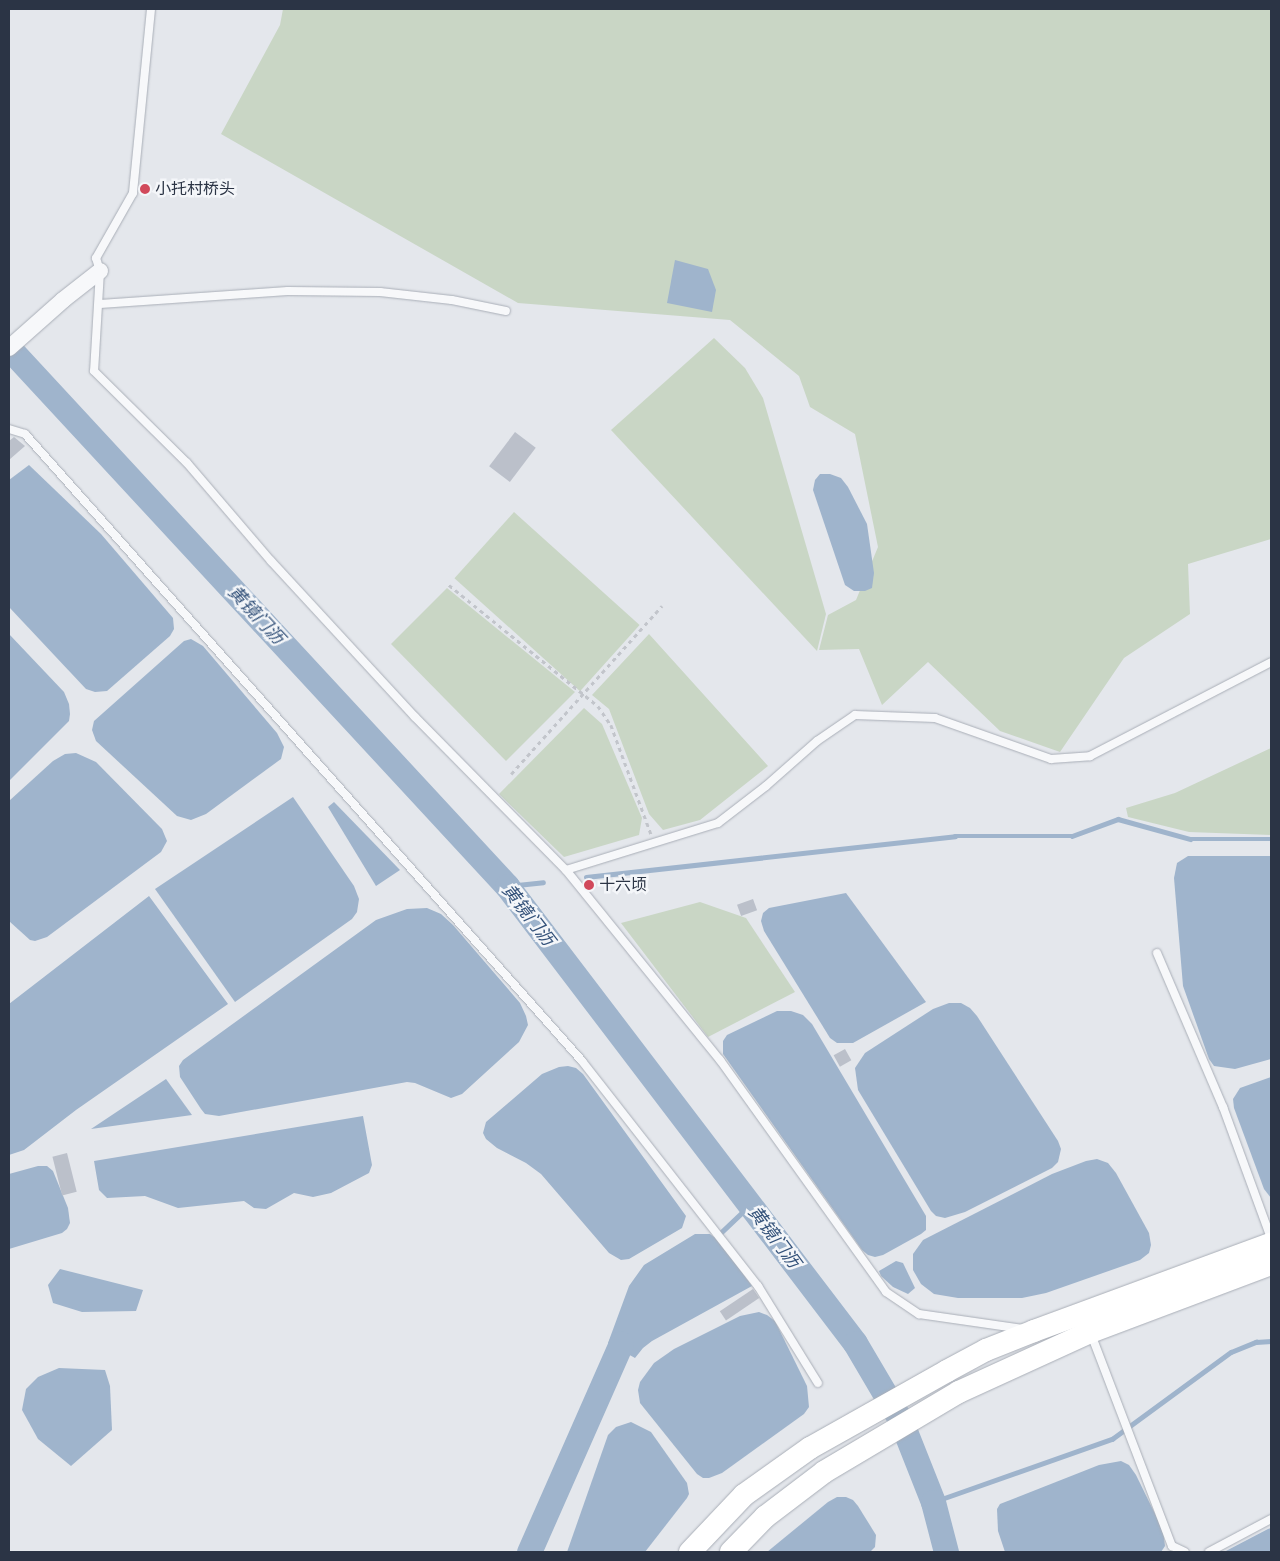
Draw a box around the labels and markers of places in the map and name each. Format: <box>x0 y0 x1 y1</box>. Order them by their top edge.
place label: 小托村桥头 <box>155 179 235 199</box>
marker: 小托村桥头 <box>139 183 151 195</box>
place label: 十六顷 <box>599 875 647 895</box>
marker: 十六顷 <box>583 879 595 891</box>

